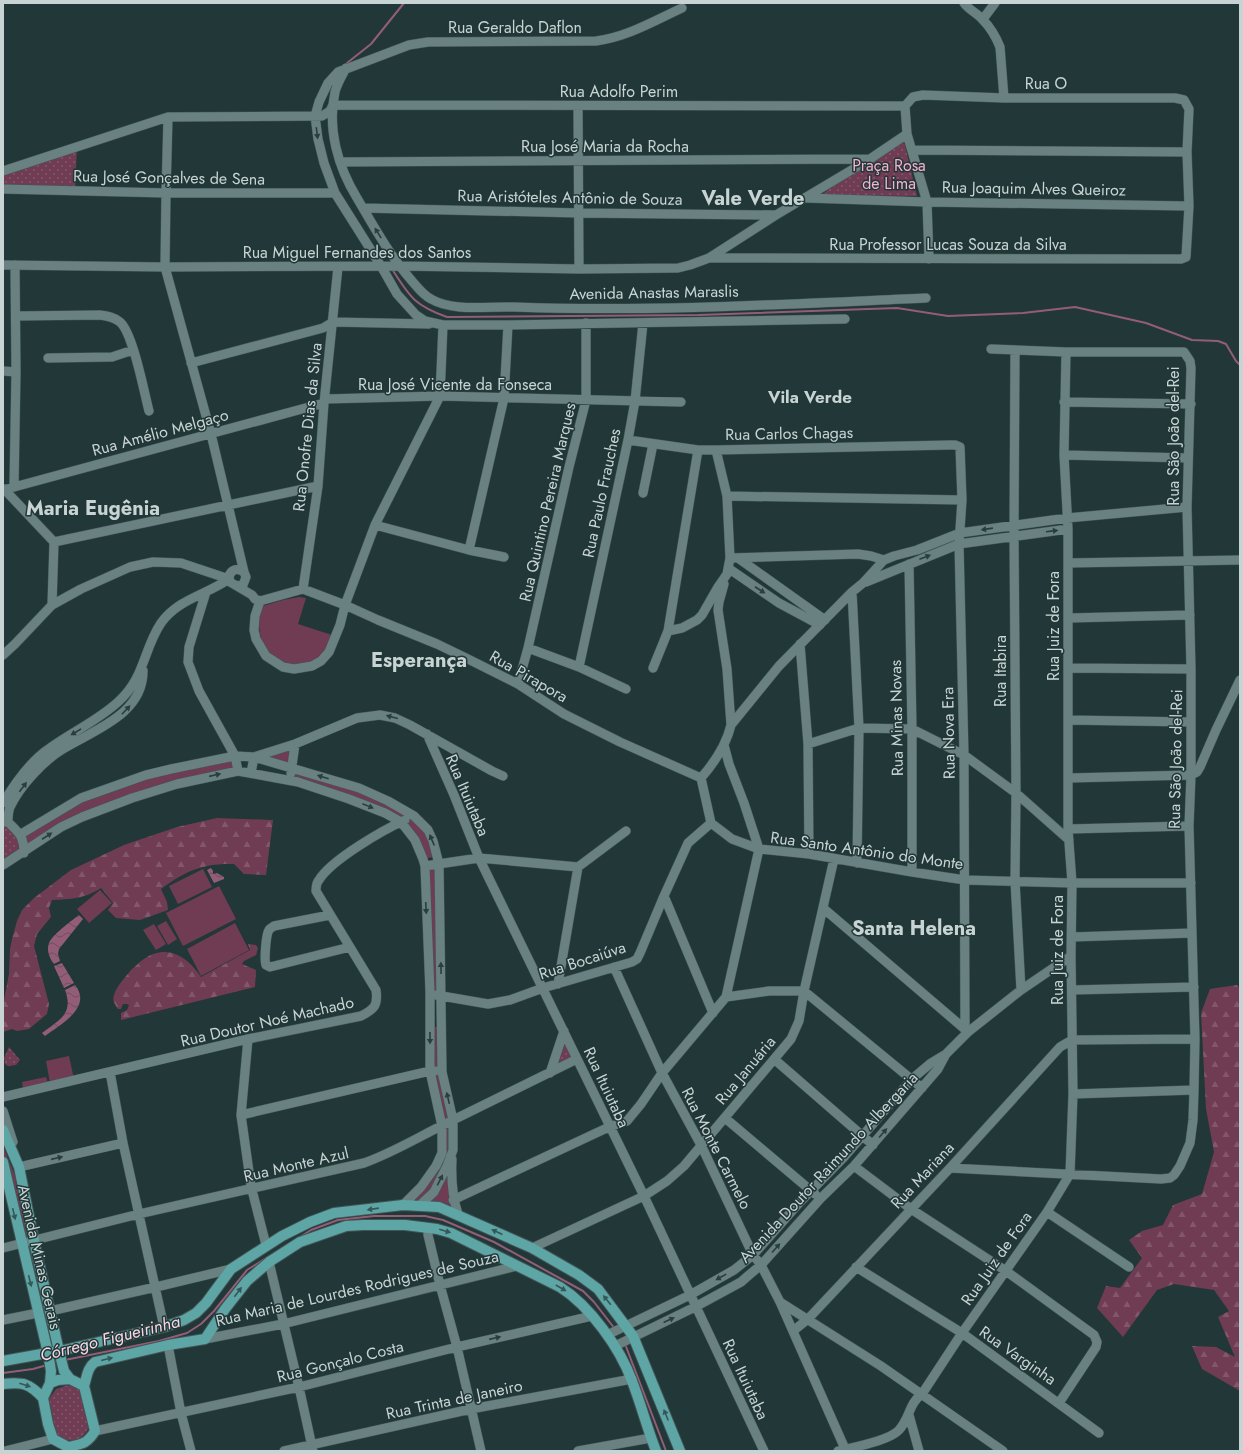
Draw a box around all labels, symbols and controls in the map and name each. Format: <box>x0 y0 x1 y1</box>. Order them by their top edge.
street label: Rua Geraldo Daflon <box>448 16 582 39</box>
street label: Rua O <box>1025 72 1067 95</box>
street label: Rua Adolfo Perim <box>560 80 678 103</box>
one-way arrow <box>314 127 320 139</box>
street label: Rua José Maria da Rocha <box>521 135 689 158</box>
park label: Praça Rosa de Lima <box>852 154 926 195</box>
street label: Rua José Gonçalves de Sena <box>73 164 265 191</box>
street label: Rua Joaquim Alves Queiroz <box>942 175 1127 202</box>
street label: Rua Aristóteles Antônio de Souza <box>457 184 683 211</box>
district label: Vale Verde <box>701 184 804 213</box>
one-way arrow <box>374 228 382 238</box>
street label: Rua Professor Lucas Souza da Silva <box>829 233 1067 256</box>
street label: Rua Miguel Fernandes dos Santos <box>243 241 471 264</box>
street label: Avenida Anastas Maraslis <box>569 280 739 305</box>
street label: Rua Onofre Dias da Silva <box>287 342 328 513</box>
street label: Rua São João del-Rei <box>1162 366 1185 506</box>
street label: Rua José Vicente da Fonseca <box>358 373 552 396</box>
district label: Vila Verde <box>767 385 852 409</box>
street label: Rua Quintino Pereira Marques <box>513 400 582 604</box>
street label: Rua Amélio Melgaço <box>89 403 231 462</box>
street label: Rua Carlos Chagas <box>725 421 853 446</box>
street label: Rua Paulo Frauches <box>577 426 626 560</box>
district label: Maria Eugênia <box>26 494 160 523</box>
one-way arrow <box>981 526 993 532</box>
one-way arrow <box>1045 528 1058 534</box>
one-way arrow <box>919 554 931 560</box>
street label: Rua Juiz de Fora <box>1042 571 1065 681</box>
one-way arrow <box>754 587 766 594</box>
street label: Rua Itabira <box>989 635 1012 707</box>
street label: Rua Pirapora <box>485 645 572 708</box>
district label: Esperança <box>371 646 467 675</box>
street label: Rua Minas Novas <box>884 660 909 776</box>
street label: Rua Nova Era <box>936 687 961 779</box>
street label: Rua São João del-Rei <box>1163 689 1188 829</box>
one-way arrow <box>121 705 130 715</box>
one-way arrow <box>385 714 398 720</box>
one-way arrow <box>70 728 82 735</box>
street label: Rua Ituiutaba <box>440 751 495 840</box>
one-way arrow <box>209 771 221 777</box>
one-way arrow <box>316 774 328 780</box>
one-way arrow <box>19 782 27 793</box>
one-way arrow <box>362 804 374 810</box>
street label: Rua Santo Antônio do Monte <box>769 826 965 875</box>
one-way arrow <box>41 832 53 839</box>
one-way arrow <box>429 834 435 845</box>
street label: Rua Juiz de Fora <box>1046 895 1069 1005</box>
one-way arrow <box>423 902 430 914</box>
district label: Santa Helena <box>852 914 976 943</box>
street label: Rua Bocaiúva <box>536 936 629 985</box>
one-way arrow <box>438 961 444 974</box>
street label: Rua Doutor Noé Machado <box>178 990 356 1053</box>
street label: Rua Januária <box>710 1031 781 1110</box>
one-way arrow <box>427 1032 433 1045</box>
street label: Rua Ituiutaba <box>578 1043 635 1131</box>
street label: Avenida Doutor Raimundo Albergaria <box>733 1067 923 1268</box>
street label: Rua Monte Carmelo <box>676 1083 757 1213</box>
one-way arrow <box>445 1092 451 1104</box>
one-way arrow <box>879 1127 888 1138</box>
street label: Rua Mariana <box>885 1137 959 1214</box>
street label: Rua Monte Azul <box>241 1141 351 1188</box>
one-way arrow <box>51 1155 63 1161</box>
one-way arrow <box>437 1174 443 1186</box>
street label: Avenida Minas Gerais <box>12 1182 67 1332</box>
one-way arrow <box>367 1206 379 1212</box>
street label: Rua Juiz de Fora <box>955 1207 1037 1310</box>
one-way arrow <box>12 1208 18 1220</box>
one-way arrow <box>439 1228 451 1234</box>
one-way arrow <box>492 1229 503 1235</box>
one-way arrow <box>771 1243 780 1254</box>
street label: Rua Maria de Lourdes Rodrigues de Souza <box>213 1245 501 1332</box>
one-way arrow <box>715 1274 727 1280</box>
one-way arrow <box>28 1275 34 1287</box>
one-way arrow <box>555 1285 567 1292</box>
one-way arrow <box>234 1286 243 1297</box>
one-way arrow <box>602 1295 611 1306</box>
water label: Córrego Figueirinha <box>38 1309 183 1367</box>
one-way arrow <box>663 1317 674 1323</box>
street label: Rua Varginha <box>974 1320 1061 1391</box>
street label: Rua Gonçalo Costa <box>274 1335 406 1388</box>
one-way arrow <box>489 1335 501 1341</box>
street label: Rua Ituiutaba <box>717 1335 774 1423</box>
one-way arrow <box>101 1356 113 1362</box>
street label: Rua Trinta de Janeiro <box>384 1374 525 1425</box>
one-way arrow <box>20 1382 32 1388</box>
one-way arrow <box>662 1408 668 1420</box>

